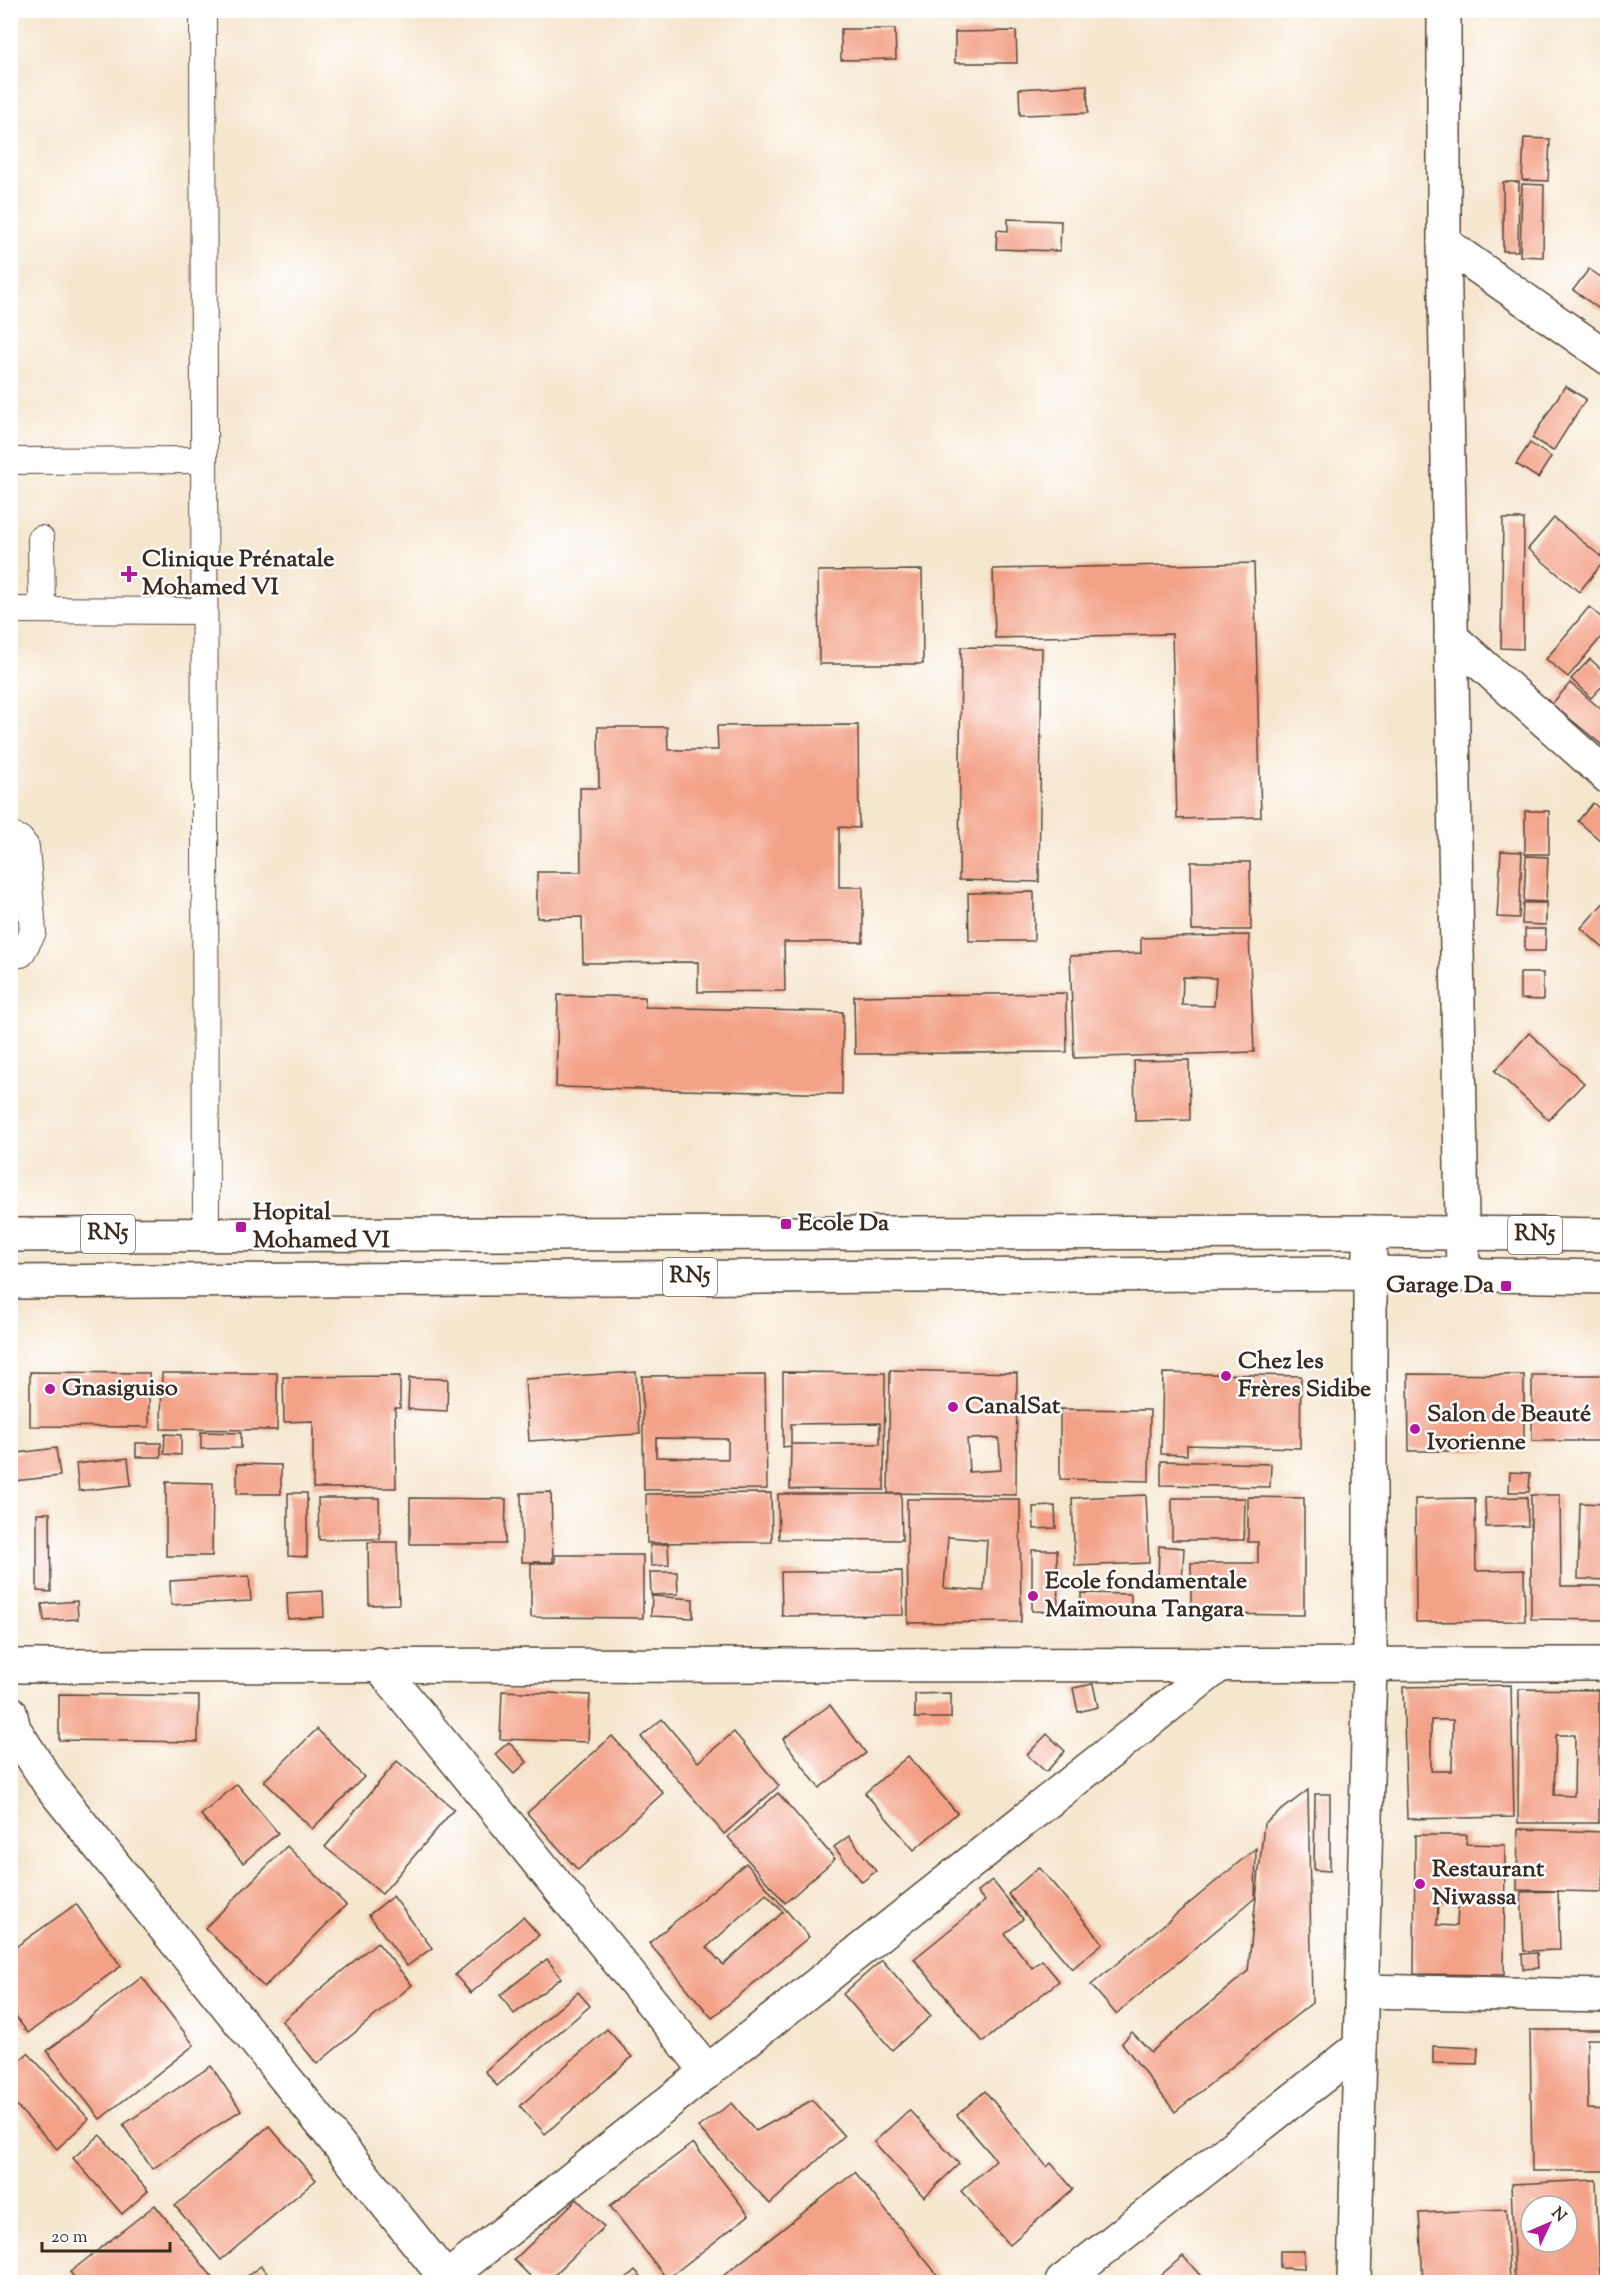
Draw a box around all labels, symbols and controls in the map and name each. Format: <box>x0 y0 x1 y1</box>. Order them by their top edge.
place label: Clinique Prénatale Mohamed VI <box>142 543 334 605</box>
marker: Clinique Prénatale Mohamed VI <box>120 565 138 583</box>
place label: Hopital Mohamed VI <box>253 1196 390 1258</box>
place label: Ecole Da <box>798 1207 890 1241</box>
road number: RN5 <box>81 1215 135 1253</box>
road number: RN5 <box>1508 1216 1562 1254</box>
marker: Ecole Da <box>779 1217 793 1231</box>
marker: Hopital Mohamed VI <box>234 1220 248 1234</box>
road number: RN5 <box>663 1258 717 1296</box>
place label: Garage Da <box>1386 1269 1495 1303</box>
marker: Garage Da <box>1499 1279 1513 1293</box>
place label: Chez les Frères Sidibe <box>1238 1345 1371 1407</box>
marker: Chez les Frères Sidibe <box>1219 1369 1233 1383</box>
place label: Gnasiguiso <box>62 1372 178 1406</box>
marker: Gnasiguiso <box>43 1382 57 1396</box>
place label: CanalSat <box>965 1390 1061 1424</box>
place label: Salon de Beauté Ivorienne <box>1427 1398 1591 1460</box>
marker: CanalSat <box>946 1400 960 1414</box>
marker: Salon de Beauté Ivorienne <box>1408 1422 1422 1436</box>
place label: Ecole fondamentale Maïmouna Tangara <box>1045 1565 1247 1627</box>
marker: Ecole fondamentale Maïmouna Tangara <box>1026 1589 1040 1603</box>
place label: Restaurant Niwassa <box>1432 1853 1545 1915</box>
marker: Restaurant Niwassa <box>1413 1877 1427 1891</box>
north arrow <box>1519 2194 1579 2254</box>
text: N <box>1545 2203 1571 2228</box>
scale bar <box>42 2215 170 2253</box>
text: 20 m <box>51 2225 88 2251</box>

